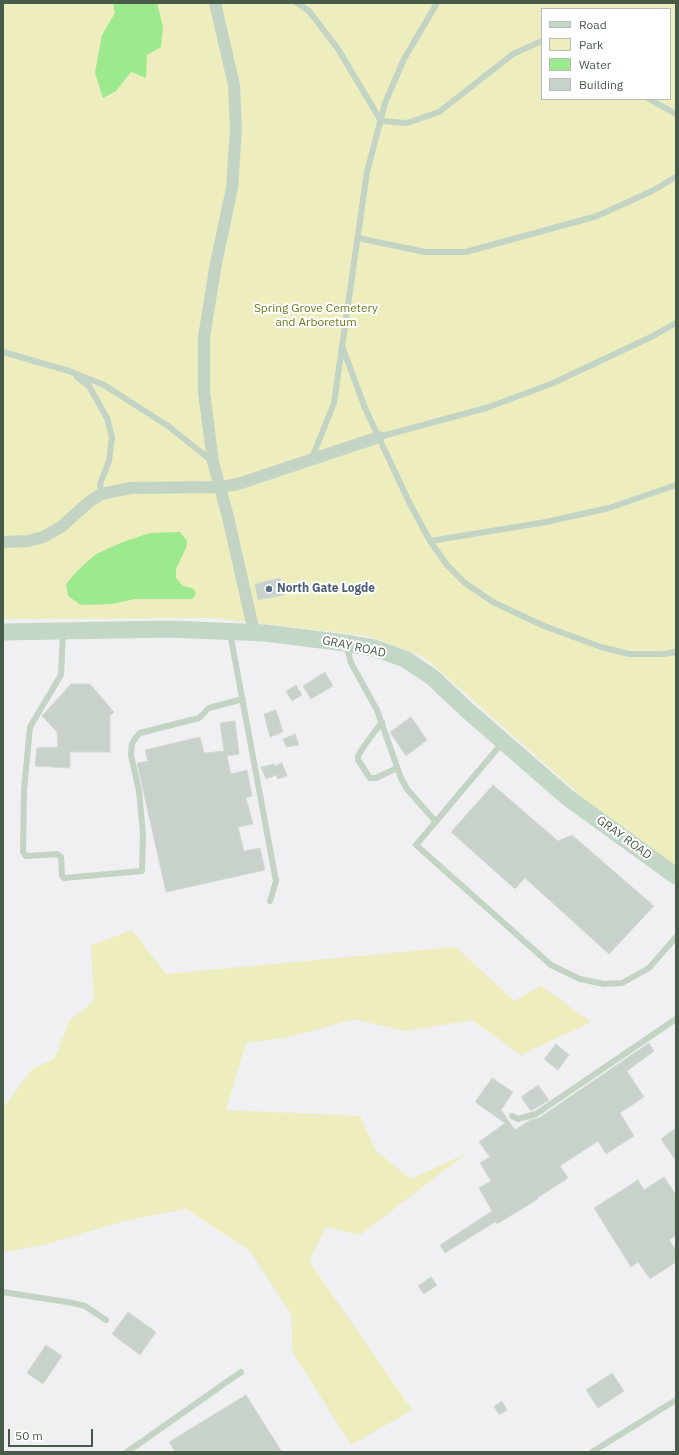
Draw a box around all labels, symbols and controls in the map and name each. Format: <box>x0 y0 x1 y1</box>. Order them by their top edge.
legend <box>541 8 671 100</box>
text: Road <box>579 17 607 32</box>
text: Park <box>579 37 603 52</box>
text: Water <box>579 57 611 72</box>
text: Building <box>579 77 623 92</box>
park label: Spring Grove Cemetery and Arboretum <box>254 302 378 330</box>
place label: North Gate Logde <box>277 582 375 596</box>
marker: North Gate Logde <box>264 584 274 594</box>
street label: GRAY ROAD <box>321 633 387 661</box>
street label: GRAY ROAD <box>594 813 654 863</box>
scale bar <box>10 1421 95 1447</box>
text: 50 m <box>15 1428 43 1443</box>

